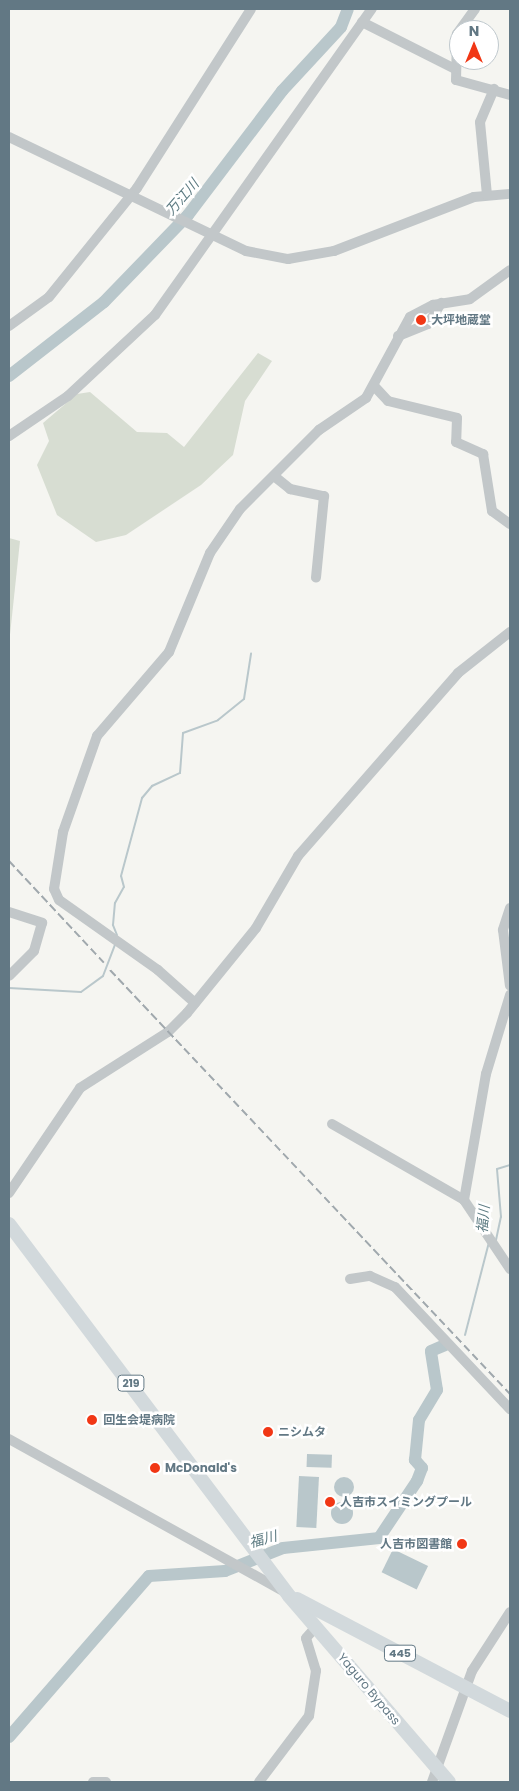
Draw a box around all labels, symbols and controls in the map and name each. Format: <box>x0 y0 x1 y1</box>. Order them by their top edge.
north arrow <box>449 20 499 70</box>
text: N <box>469 21 479 41</box>
water label: 万江川 <box>162 176 202 218</box>
place label: 大坪地蔵堂 <box>431 313 491 327</box>
marker: 大坪地蔵堂 <box>415 314 427 326</box>
water label: 福川 <box>473 1204 493 1234</box>
road number: 219 <box>117 1375 145 1392</box>
marker: 回生会堤病院 <box>85 1413 99 1427</box>
place label: 回生会堤病院 <box>103 1413 175 1427</box>
place label: ニシムタ <box>278 1425 326 1439</box>
marker: ニシムタ <box>262 1426 274 1438</box>
place label: McDonald's <box>165 1461 237 1475</box>
marker: McDonald's <box>149 1462 161 1474</box>
place label: 人吉市スイミングプール <box>340 1495 472 1509</box>
marker: 人吉市スイミングプール <box>324 1496 336 1508</box>
water label: 福川 <box>247 1527 279 1551</box>
place label: 人吉市図書館 <box>380 1537 452 1551</box>
marker: 人吉市図書館 <box>456 1538 468 1550</box>
road number: 445 <box>384 1645 416 1662</box>
street label: Yaguro Bypass <box>335 1650 403 1728</box>

